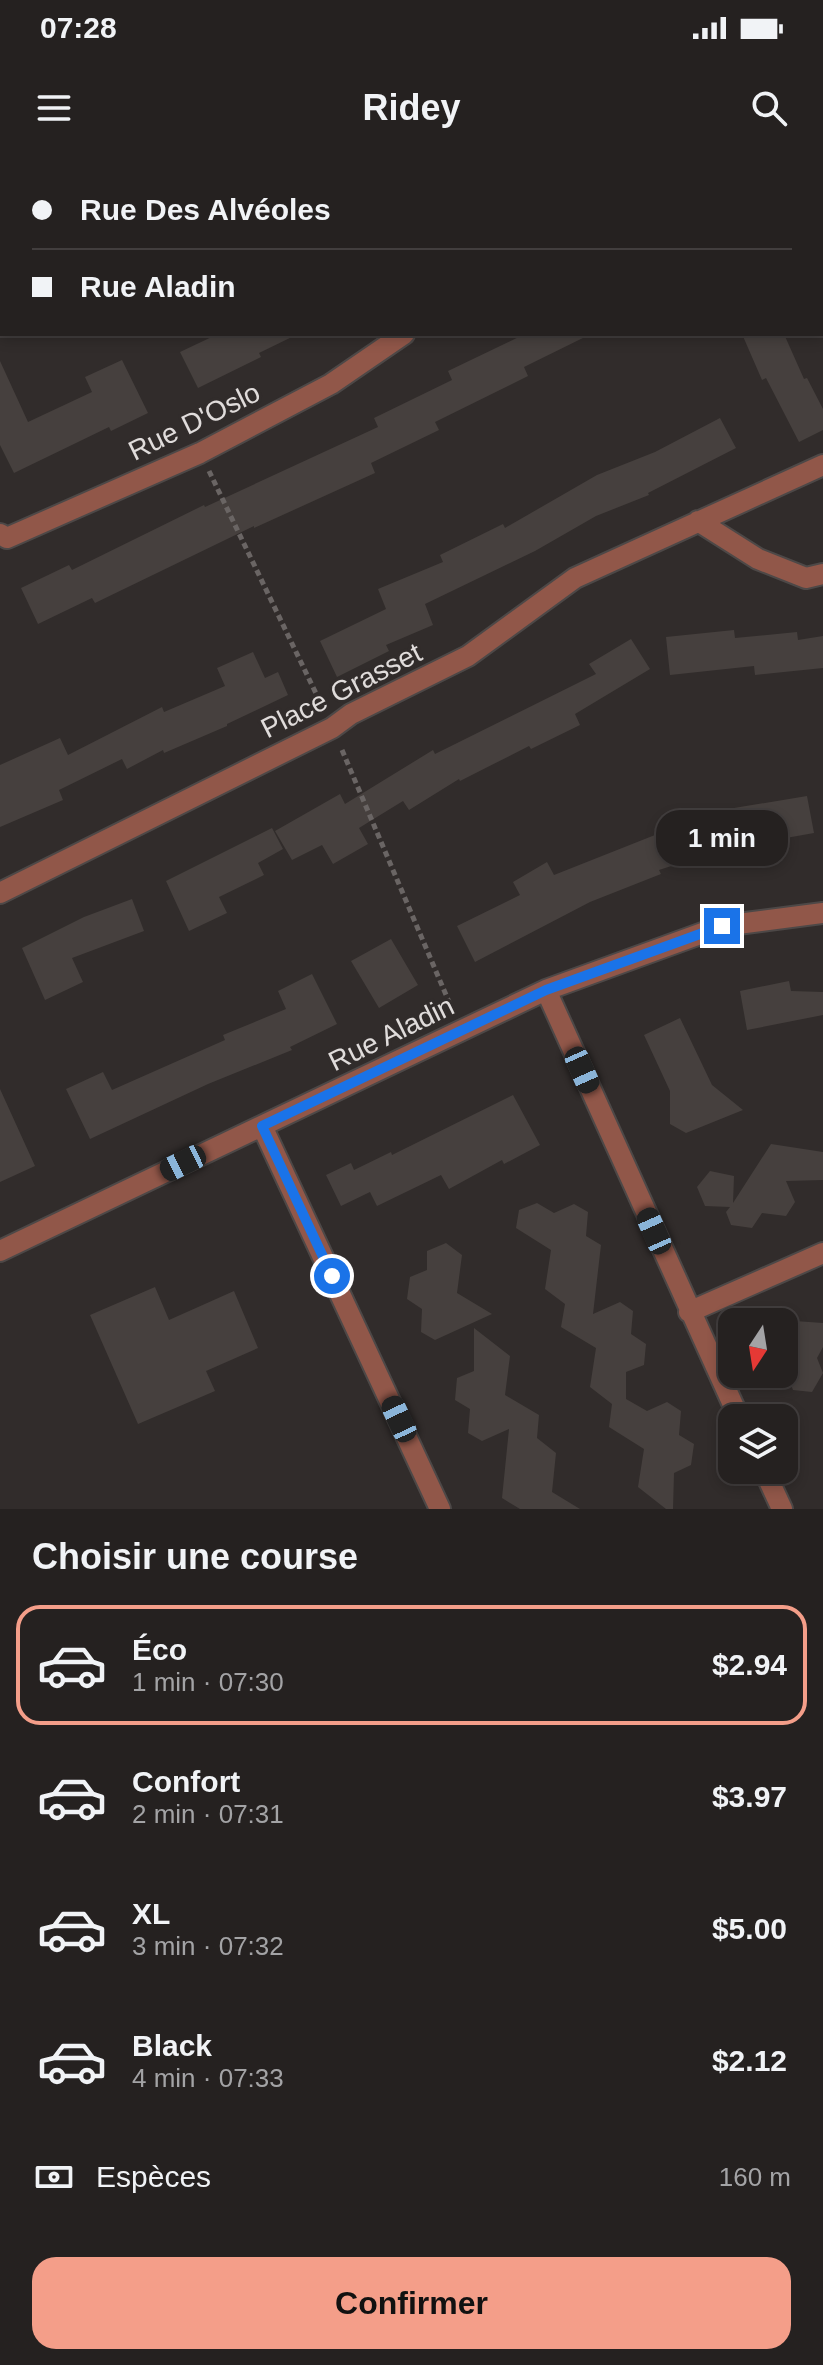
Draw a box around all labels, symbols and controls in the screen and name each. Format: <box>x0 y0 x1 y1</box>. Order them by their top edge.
text: 07:28 <box>40 11 117 44</box>
icon: menu <box>32 86 76 130</box>
icon: search <box>747 86 791 130</box>
text: Ridey <box>362 87 461 128</box>
text: Rue Des Alvéoles <box>80 193 331 226</box>
text: Rue Aladin <box>80 270 236 303</box>
street label: Rue D'Oslo <box>123 376 265 467</box>
street label: Place Grasset <box>256 637 427 744</box>
callout: 1 min <box>656 810 788 866</box>
text: 1 min <box>688 823 756 853</box>
route end <box>704 908 740 944</box>
street label: Rue Aladin <box>324 990 459 1077</box>
car <box>561 1043 603 1097</box>
car <box>156 1142 210 1184</box>
car <box>633 1204 675 1258</box>
route start <box>314 1258 350 1294</box>
north arrow <box>718 1308 798 1388</box>
map controls <box>718 1308 798 1484</box>
car <box>378 1392 420 1446</box>
button: layers <box>718 1404 798 1484</box>
text: Choisir une course <box>32 1536 358 1577</box>
icon: car <box>36 1629 108 1701</box>
text: Éco <box>132 1633 187 1666</box>
text: $2.94 <box>712 1648 787 1681</box>
text: 1 min · 07:30 <box>132 1667 284 1697</box>
icon: car <box>36 1761 108 1833</box>
text: Confort <box>132 1765 240 1798</box>
text: $3.97 <box>712 1780 787 1813</box>
text: 2 min · 07:31 <box>132 1799 284 1829</box>
icon: car <box>36 1893 108 1965</box>
text: XL <box>132 1897 170 1930</box>
text: $5.00 <box>712 1912 787 1945</box>
text: 3 min · 07:32 <box>132 1931 284 1961</box>
icon: car <box>36 2025 108 2097</box>
text: Black <box>132 2029 212 2062</box>
text: $2.12 <box>712 2044 787 2077</box>
text: 4 min · 07:33 <box>132 2063 284 2093</box>
icon: cash <box>32 2155 76 2199</box>
text: Espèces <box>96 2160 211 2193</box>
text: 160 m <box>719 2162 791 2192</box>
button: Confirmer <box>32 2257 791 2349</box>

